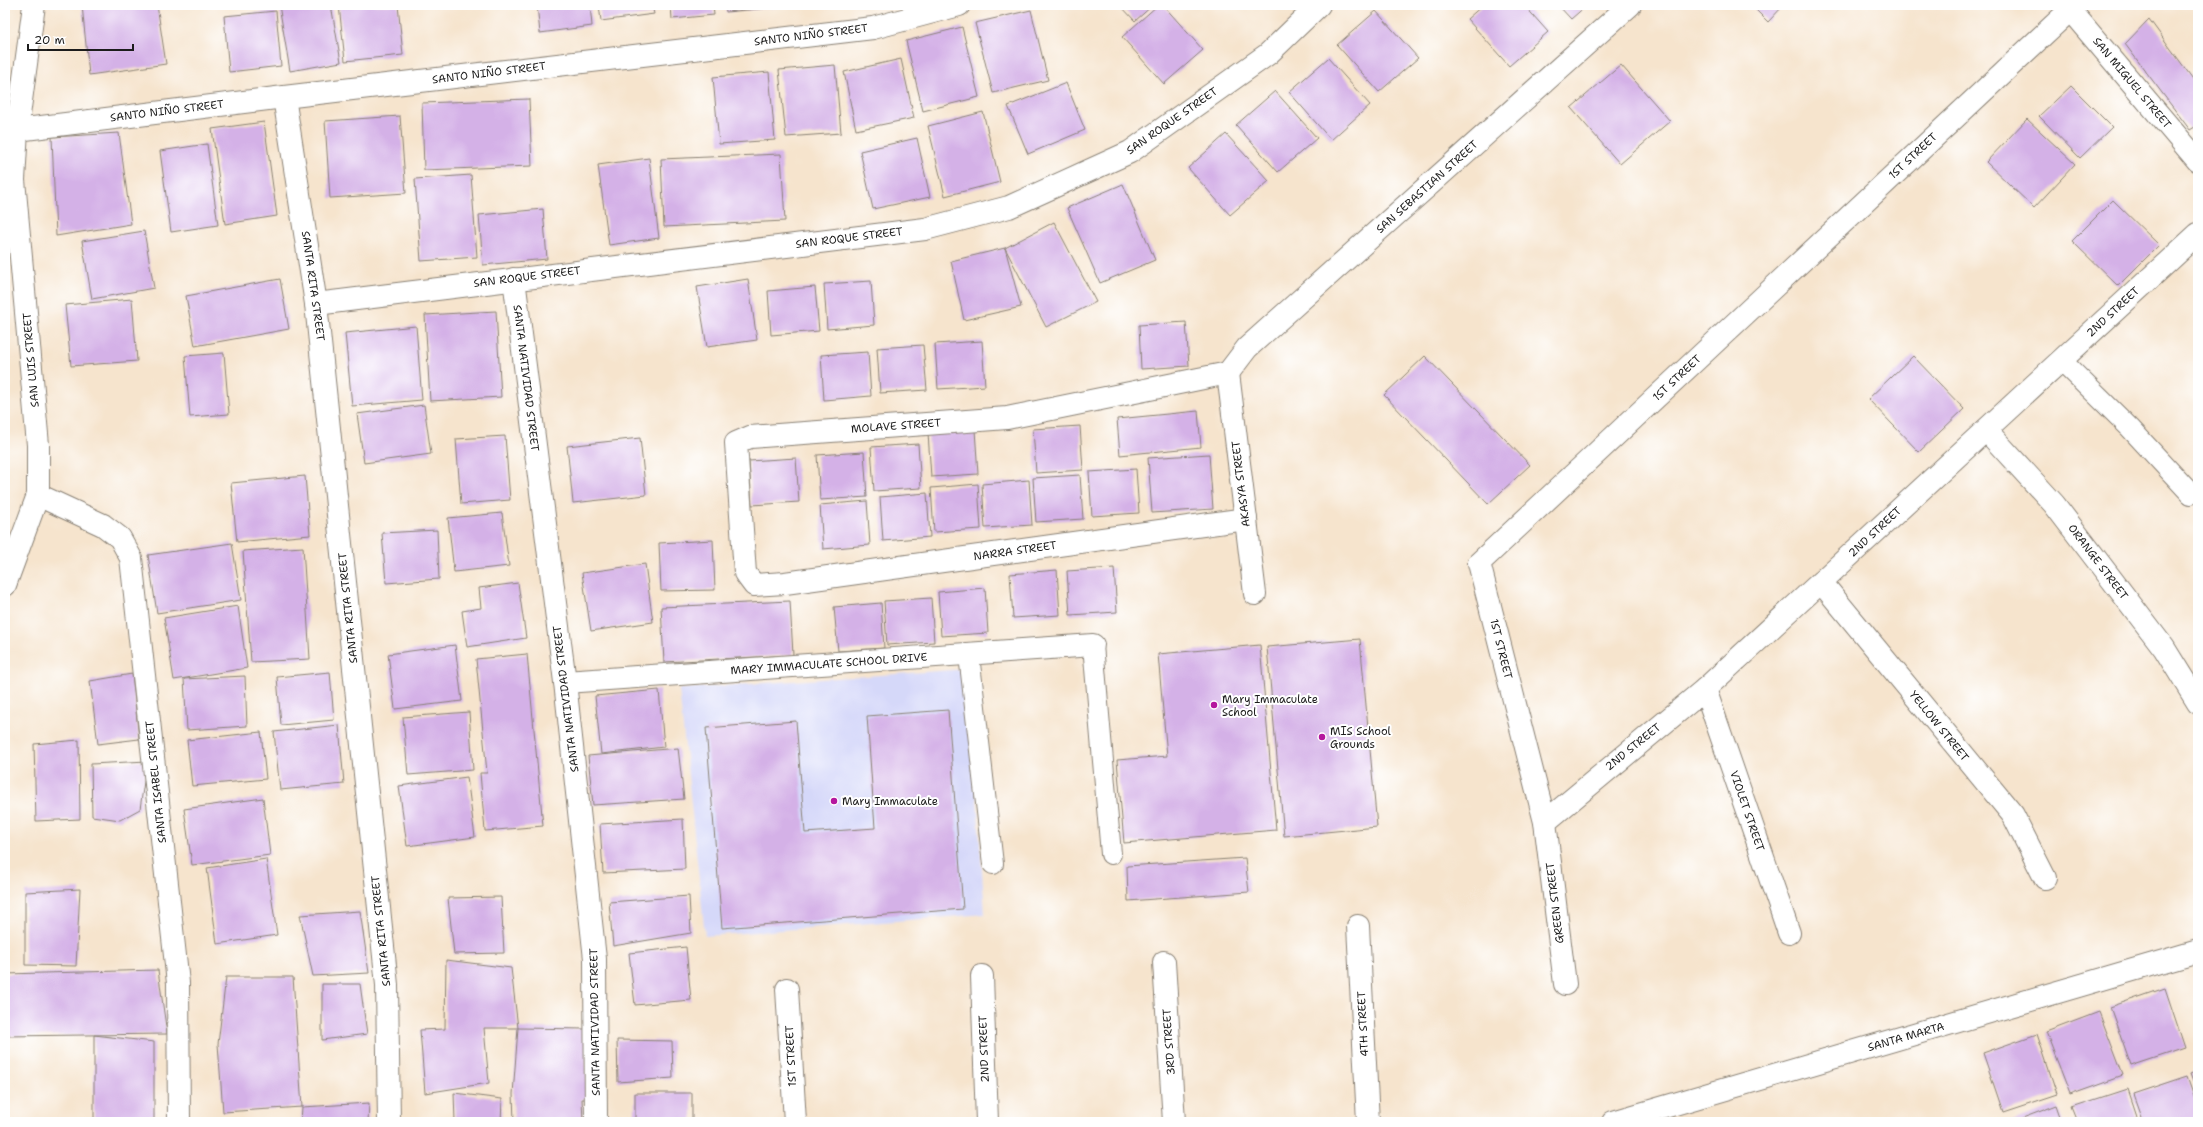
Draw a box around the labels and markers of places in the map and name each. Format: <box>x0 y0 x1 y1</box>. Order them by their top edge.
place label: Mary Immaculate School <box>1222 692 1318 720</box>
marker: Mary Immaculate School <box>1209 700 1219 710</box>
place label: MIS School Grounds <box>1330 724 1392 752</box>
marker: MIS School Grounds <box>1317 732 1327 742</box>
place label: Mary Immaculate <box>842 794 938 809</box>
marker: Mary Immaculate <box>829 796 839 806</box>

